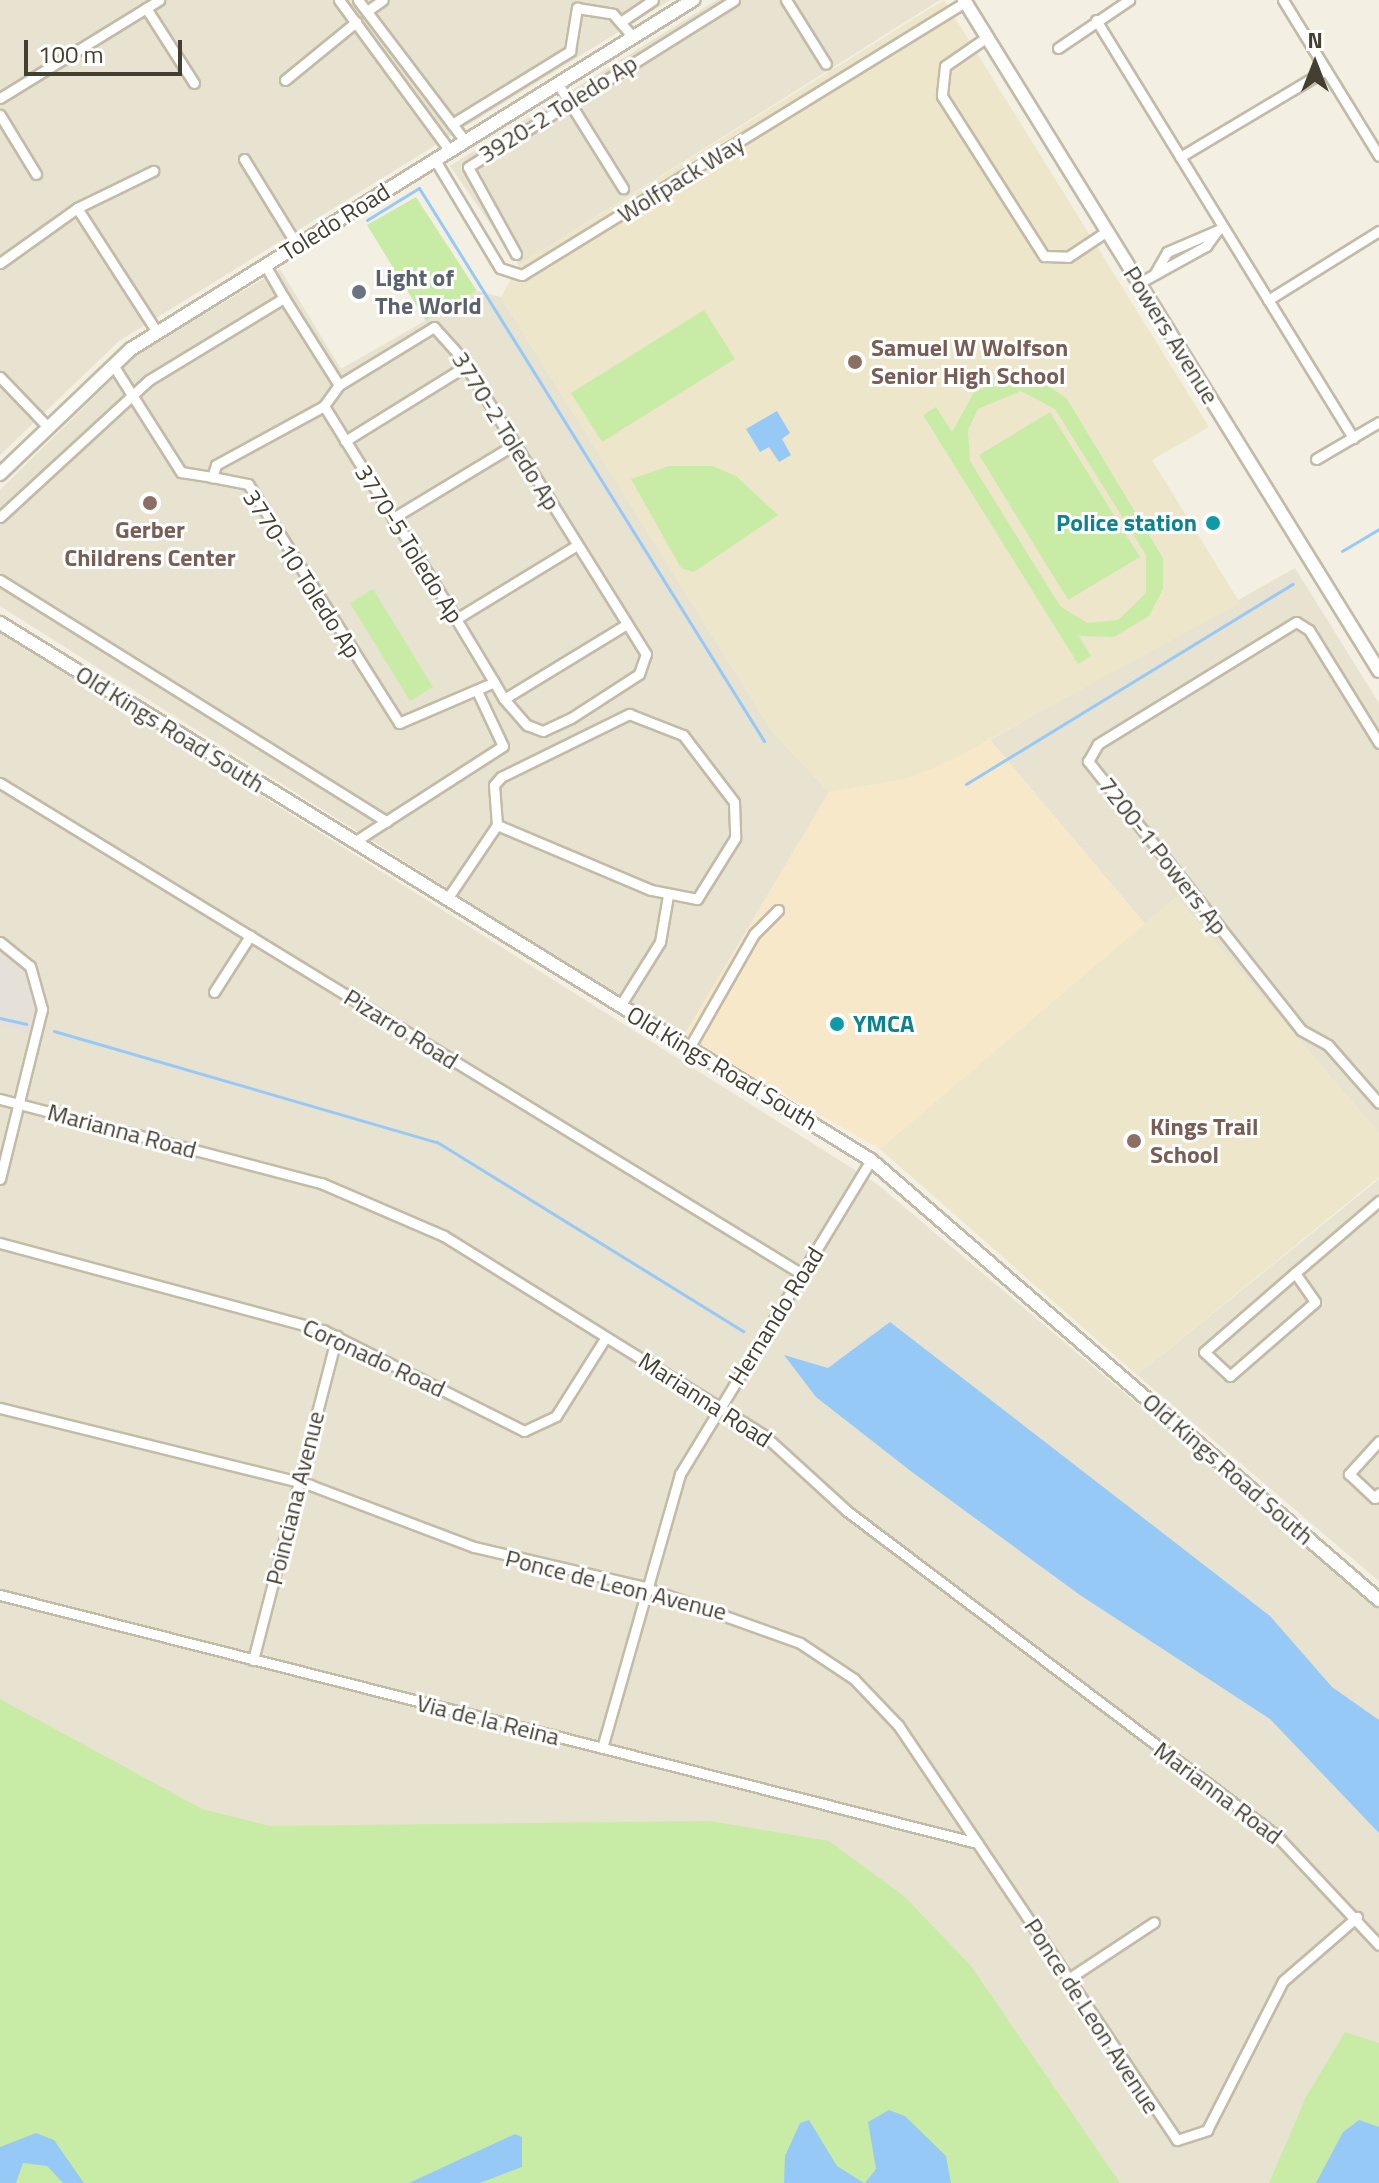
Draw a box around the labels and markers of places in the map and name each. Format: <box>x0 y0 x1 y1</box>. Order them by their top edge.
place label: Light of The World <box>375 264 482 320</box>
marker: Light of The World <box>350 283 368 301</box>
place label: Samuel W Wolfson Senior High School <box>871 334 1068 390</box>
marker: Samuel W Wolfson Senior High School <box>846 353 864 371</box>
marker: Gerber Childrens Center <box>141 494 159 512</box>
place label: Police station <box>1056 509 1197 537</box>
marker: Police station <box>1204 514 1222 532</box>
place label: Gerber Childrens Center <box>64 516 236 572</box>
place label: YMCA <box>853 1010 914 1038</box>
marker: YMCA <box>828 1015 846 1033</box>
place label: Kings Trail School <box>1150 1113 1258 1169</box>
marker: Kings Trail School <box>1125 1132 1143 1150</box>

